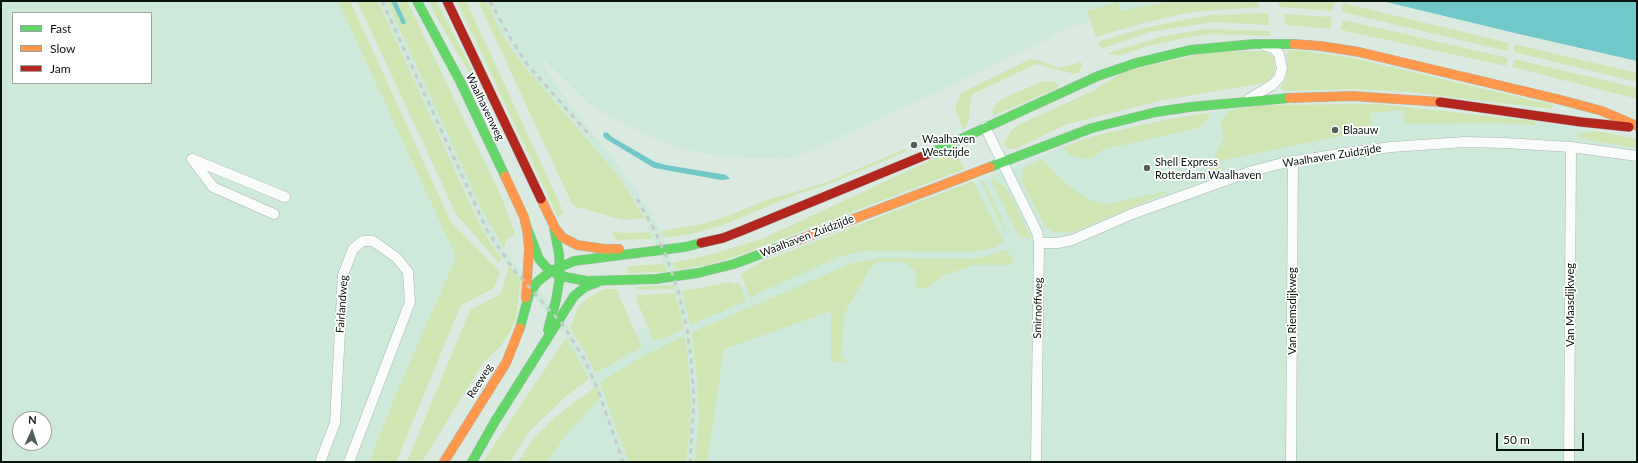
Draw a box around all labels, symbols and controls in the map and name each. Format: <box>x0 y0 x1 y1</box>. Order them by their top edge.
legend <box>12 12 152 84</box>
text: Fast <box>50 21 71 36</box>
text: Slow <box>50 41 75 56</box>
text: Jam <box>50 61 71 76</box>
street label: Waalhavenweg <box>463 71 507 143</box>
place label: Blaauw <box>1343 123 1378 137</box>
marker: Blaauw <box>1330 125 1340 135</box>
place label: Waalhaven Westzijde <box>922 132 975 158</box>
marker: Waalhaven Westzijde <box>909 140 919 150</box>
street label: Waalhaven Zuidzijde <box>1282 142 1382 170</box>
place label: Shell Express Rotterdam Waalhaven <box>1155 155 1262 181</box>
marker: Shell Express Rotterdam Waalhaven <box>1142 163 1152 173</box>
street label: Waalhaven Zuidzijde <box>758 212 856 260</box>
street label: Van Maasdijkweg <box>1563 263 1577 347</box>
street label: Van Riemsdijkweg <box>1285 267 1299 355</box>
street label: Fairlandweg <box>333 275 351 333</box>
street label: Smirnoffweg <box>1031 277 1045 339</box>
street label: Reeweg <box>464 361 496 401</box>
north arrow <box>12 411 52 451</box>
text: N <box>28 413 37 426</box>
scale bar <box>1498 425 1586 451</box>
text: 50 m <box>1503 432 1530 447</box>

